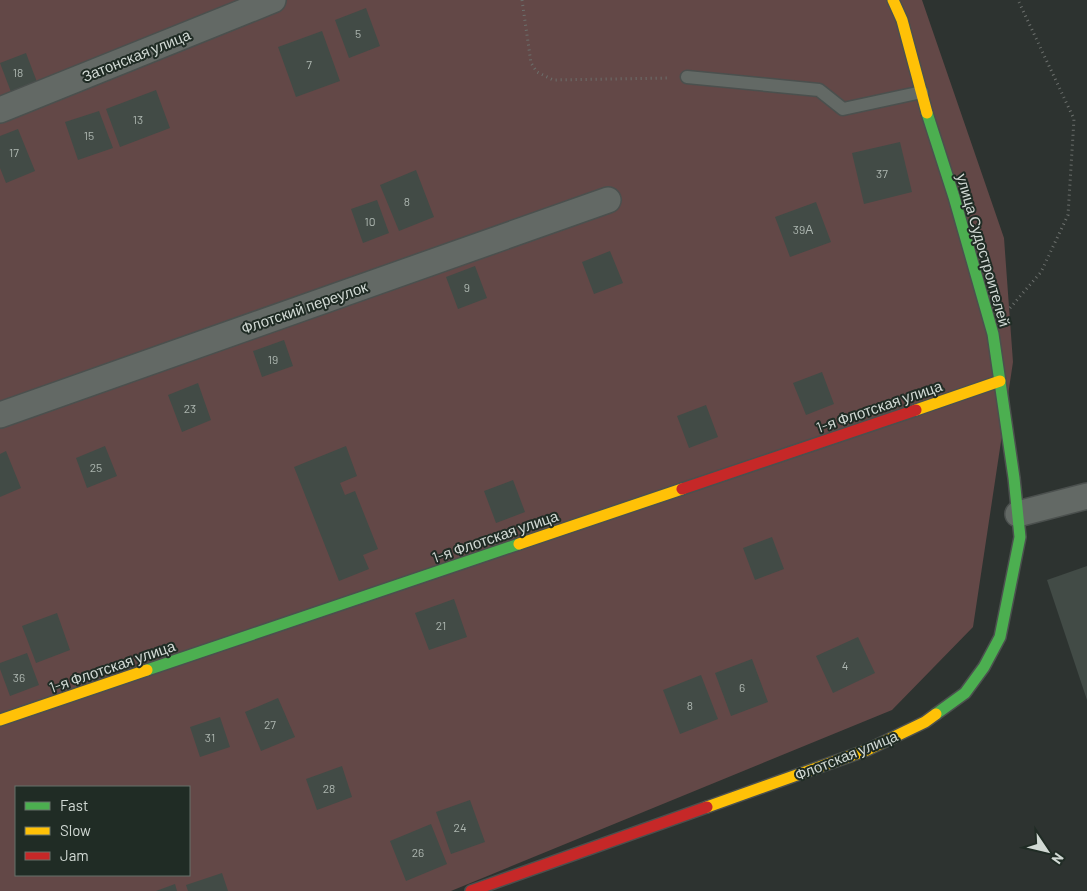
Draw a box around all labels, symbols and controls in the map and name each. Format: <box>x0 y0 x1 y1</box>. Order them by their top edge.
street label: Затонская улица <box>79 25 194 85</box>
house number: 5 <box>355 26 361 40</box>
house number: 7 <box>306 57 312 71</box>
house number: 18 <box>13 65 23 79</box>
house number: 13 <box>133 112 143 126</box>
house number: 15 <box>84 128 94 142</box>
house number: 17 <box>9 145 19 159</box>
house number: 37 <box>876 166 888 180</box>
street label: улица Судостроителей <box>953 171 1015 329</box>
house number: 8 <box>404 194 410 208</box>
house number: 10 <box>365 214 375 228</box>
house number: 39А <box>793 222 813 236</box>
street label: Флотский переулок <box>239 277 370 337</box>
house number: 9 <box>464 280 470 294</box>
house number: 19 <box>268 352 278 366</box>
street label: 1-я Флотская улица <box>814 376 945 436</box>
house number: 23 <box>184 401 196 415</box>
house number: 25 <box>90 460 102 474</box>
street label: 1-я Флотская улица <box>430 506 561 566</box>
house number: 21 <box>436 618 446 632</box>
street label: 1-я Флотская улица <box>47 636 178 696</box>
house number: 4 <box>842 658 848 672</box>
house number: 36 <box>13 670 25 684</box>
house number: 6 <box>739 680 745 694</box>
house number: 8 <box>687 698 693 712</box>
house number: 27 <box>264 717 276 731</box>
street label: Флотская улица <box>792 726 901 784</box>
house number: 31 <box>205 730 215 744</box>
house number: 28 <box>323 781 335 795</box>
legend <box>15 786 190 876</box>
text: Fast <box>60 796 88 814</box>
house number: 24 <box>453 820 467 834</box>
text: Slow <box>60 821 91 839</box>
north arrow <box>1022 826 1072 876</box>
house number: 26 <box>412 845 424 859</box>
text: Jam <box>60 846 89 864</box>
text: N <box>1048 850 1068 867</box>

